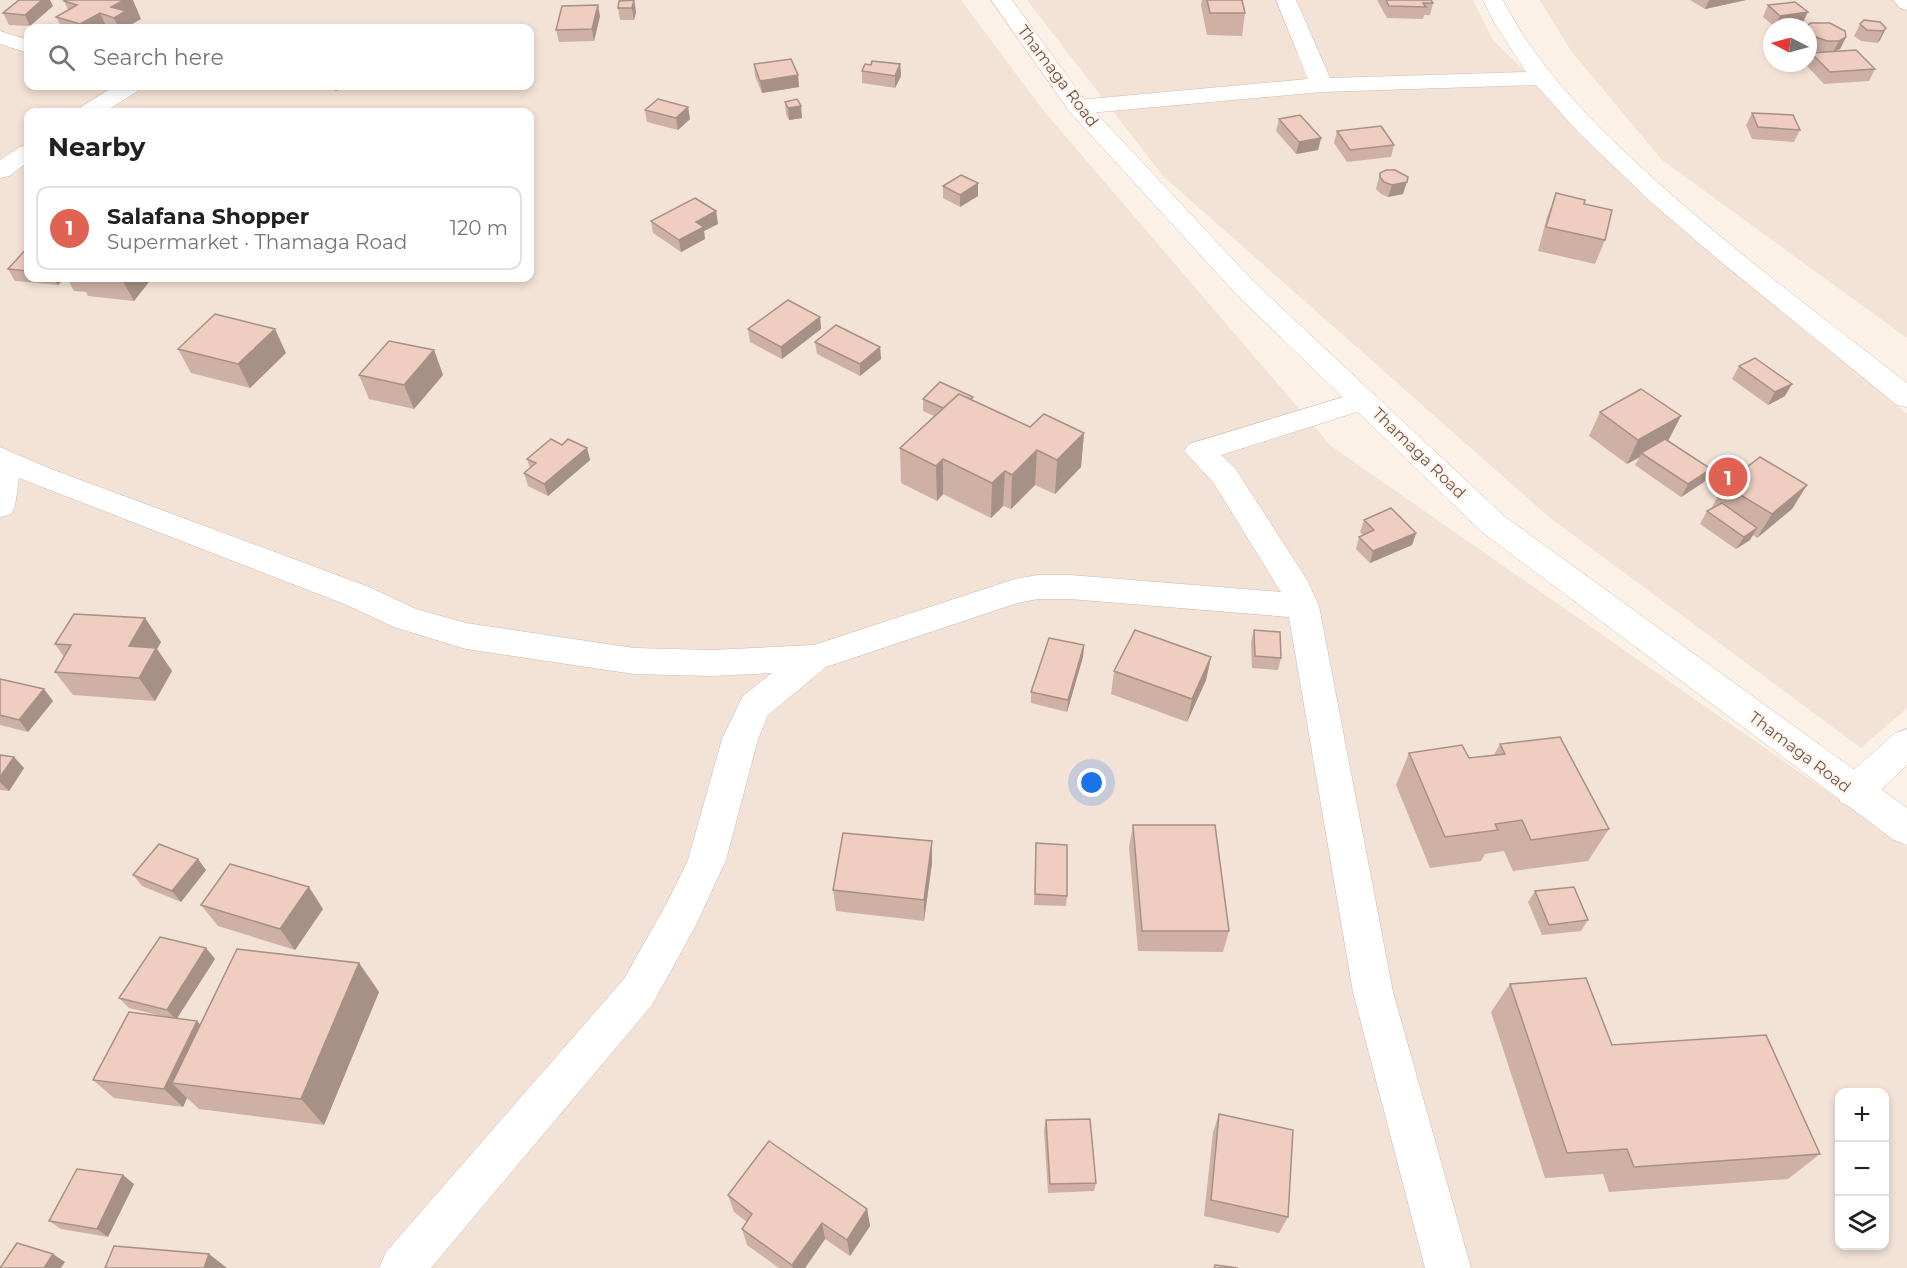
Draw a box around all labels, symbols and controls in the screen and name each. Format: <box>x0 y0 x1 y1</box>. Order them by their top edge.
north arrow <box>1763 18 1817 72</box>
street label: Thamaga Road <box>1014 21 1102 131</box>
search box <box>24 24 534 90</box>
icon: search <box>45 41 78 74</box>
text: Search here <box>93 44 224 71</box>
text: Nearby <box>48 131 145 163</box>
text: Salafana Shopper <box>107 203 309 230</box>
text: 1 <box>66 216 73 240</box>
text: 120 m <box>450 216 508 240</box>
text: Supermarket · Thamaga Road <box>107 230 407 254</box>
street label: Thamaga Road <box>1368 404 1470 502</box>
pin: 1 <box>1708 454 1748 500</box>
street label: Thamaga Road <box>1745 708 1855 796</box>
your location <box>1077 768 1106 797</box>
map controls <box>1835 1088 1889 1250</box>
button: + <box>1835 1088 1889 1142</box>
button: − <box>1835 1142 1889 1196</box>
button: layers <box>1835 1196 1889 1250</box>

